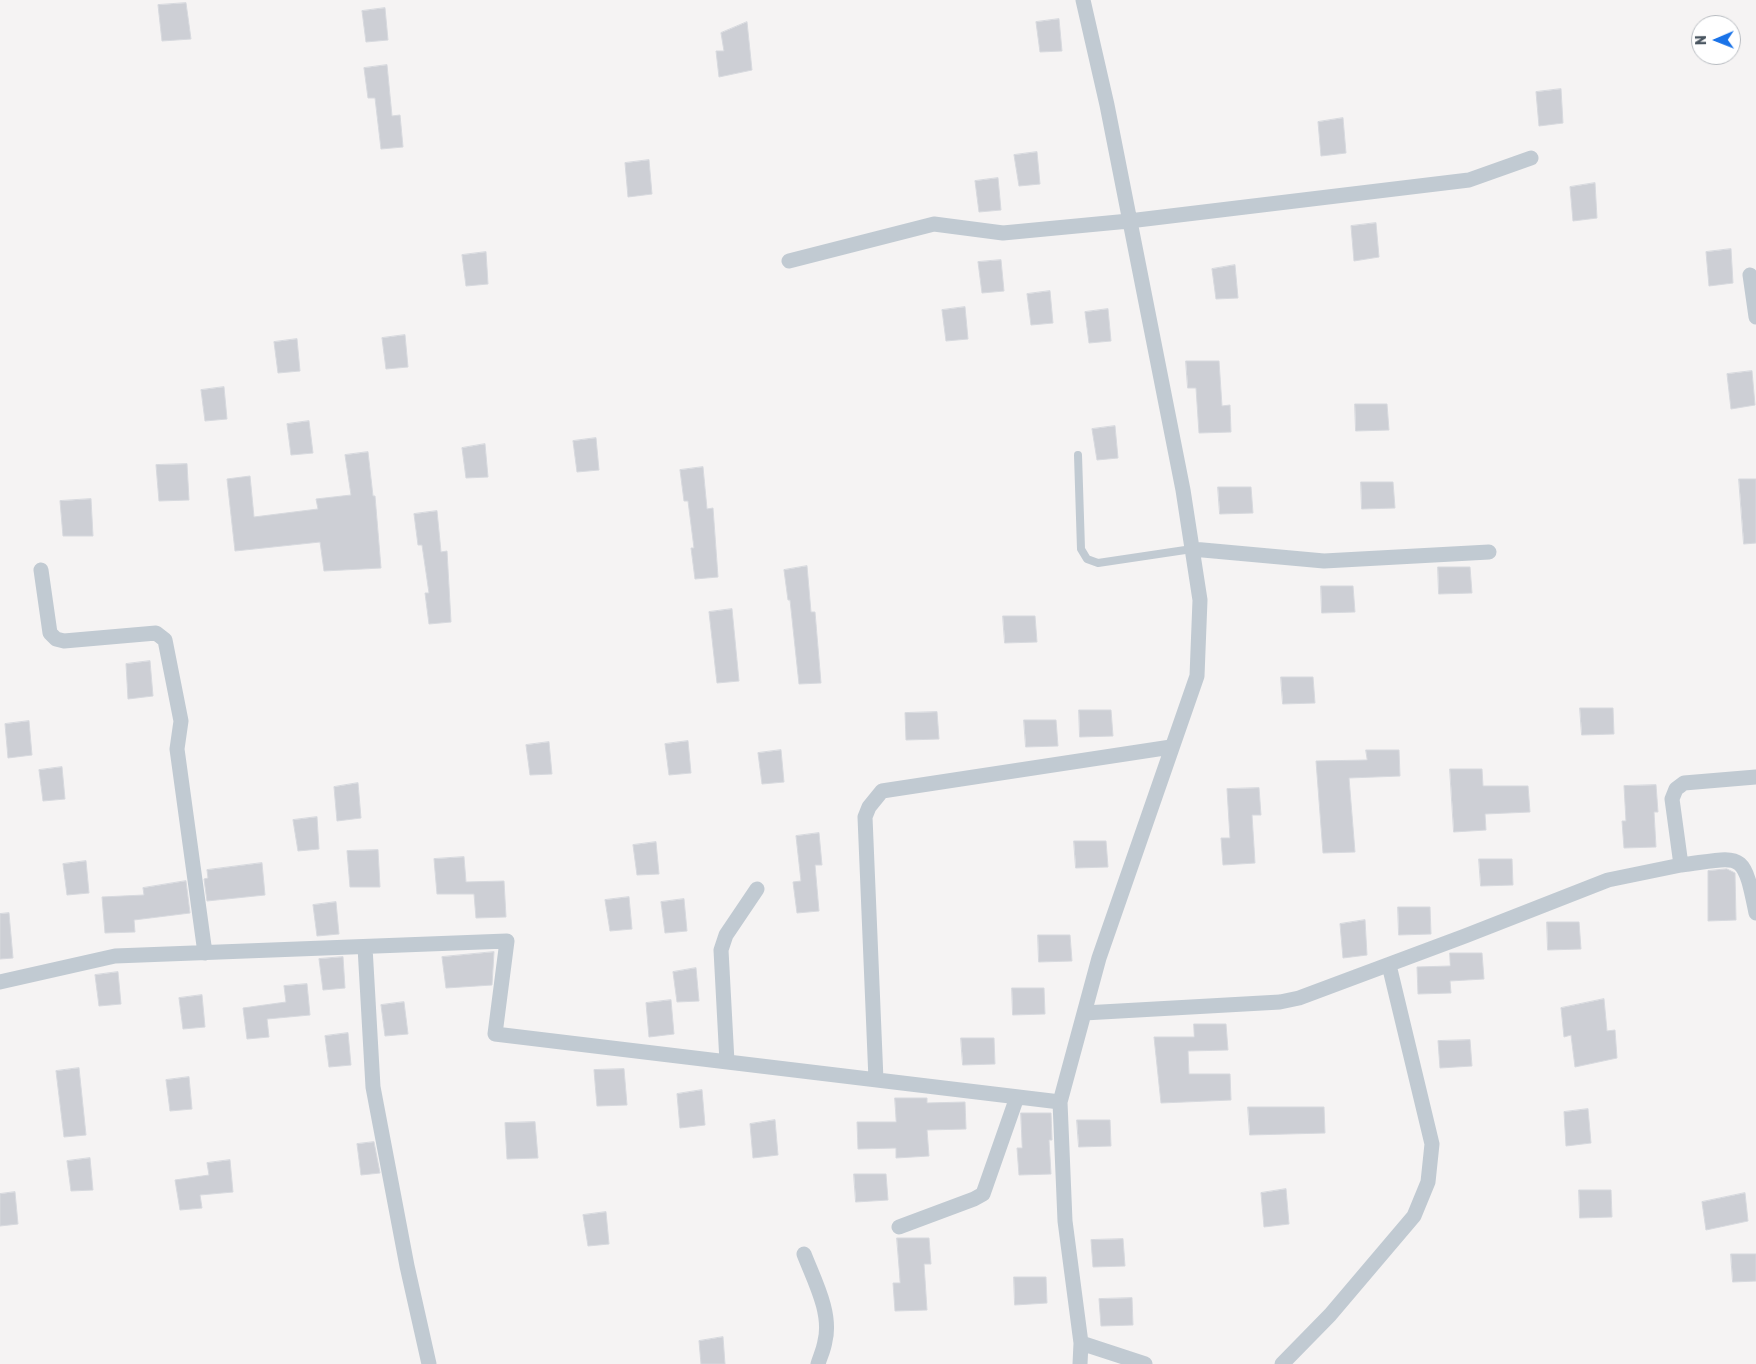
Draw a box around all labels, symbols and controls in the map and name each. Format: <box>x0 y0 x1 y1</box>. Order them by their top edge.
north arrow <box>1691 15 1741 65</box>
text: N <box>1693 35 1710 45</box>

